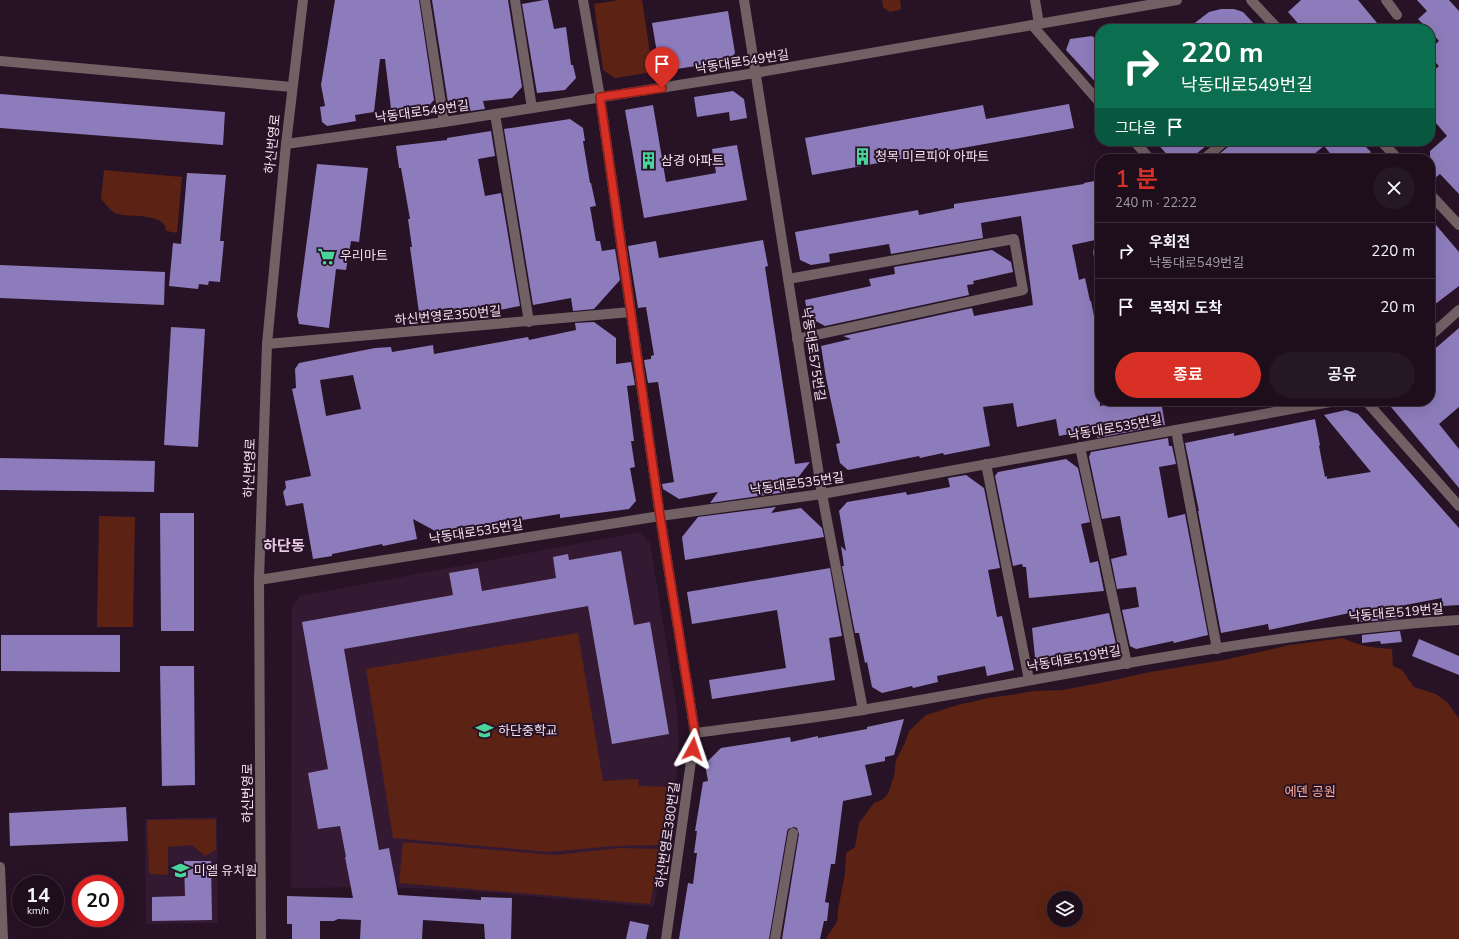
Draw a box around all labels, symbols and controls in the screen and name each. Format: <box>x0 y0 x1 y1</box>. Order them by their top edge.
text: 220 m <box>1181 34 1264 72</box>
icon: right <box>1115 40 1167 92</box>
street label: 낙동대로549번길 <box>694 46 790 78</box>
pin <box>645 47 679 88</box>
icon: arrive <box>651 53 673 75</box>
text: 낙동대로549번길 <box>1181 73 1313 97</box>
street label: 낙동대로549번길 <box>374 96 470 128</box>
street label: 하신번영로 <box>261 113 285 175</box>
icon: arrive <box>1164 116 1186 138</box>
text: 그다음 <box>1115 118 1156 138</box>
building icon: 청목 미르피아 아파트 <box>852 147 872 167</box>
place label: 청목 미르피아 아파트 <box>875 148 989 166</box>
building icon: 삼경 아파트 <box>638 151 658 171</box>
place label: 삼경 아파트 <box>661 152 724 170</box>
text: 1 분 <box>1115 163 1158 195</box>
button: close <box>1373 167 1415 209</box>
text: 240 m · 22:22 <box>1115 194 1197 212</box>
text: 우회전 <box>1149 232 1190 252</box>
icon: right <box>1115 240 1137 262</box>
text: 220 m <box>1371 241 1415 261</box>
supermarket icon: 우리마트 <box>317 246 337 266</box>
place label: 우리마트 <box>340 247 388 265</box>
text: 낙동대로549번길 <box>1149 254 1244 272</box>
icon: arrive <box>1115 296 1137 318</box>
text: 20 m <box>1380 297 1415 317</box>
text: 목적지 도착 <box>1149 298 1222 318</box>
street label: 하신번영로350번길 <box>394 302 502 330</box>
street label: 낙동대로575번길 <box>797 306 829 402</box>
button: 종료 <box>1115 352 1261 398</box>
button: 공유 <box>1269 352 1415 398</box>
street label: 낙동대로535번길 <box>1067 411 1163 445</box>
street label: 하신번영로 <box>240 438 260 498</box>
street label: 낙동대로535번길 <box>749 468 845 500</box>
street label: 낙동대로535번길 <box>428 516 524 548</box>
district label: 하단동 <box>263 536 305 556</box>
street label: 낙동대로519번길 <box>1348 600 1444 626</box>
street label: 낙동대로519번길 <box>1026 642 1122 676</box>
school or university icon: 하단중학교 <box>475 721 495 741</box>
place label: 하단중학교 <box>498 722 558 740</box>
position arrow <box>672 728 714 770</box>
street label: 하신번영로 <box>239 763 257 823</box>
street label: 하신번영로380번길 <box>652 781 684 889</box>
park label: 에덴 공원 <box>1284 783 1336 801</box>
school or university icon: 미엘 유치원 <box>171 861 191 881</box>
place label: 미엘 유치원 <box>194 862 257 880</box>
speed limit sign: 20 <box>72 875 124 927</box>
text: 14 <box>26 882 50 909</box>
map controls <box>1047 891 1083 927</box>
button: layers <box>1047 891 1083 927</box>
text: km/h <box>27 904 49 918</box>

